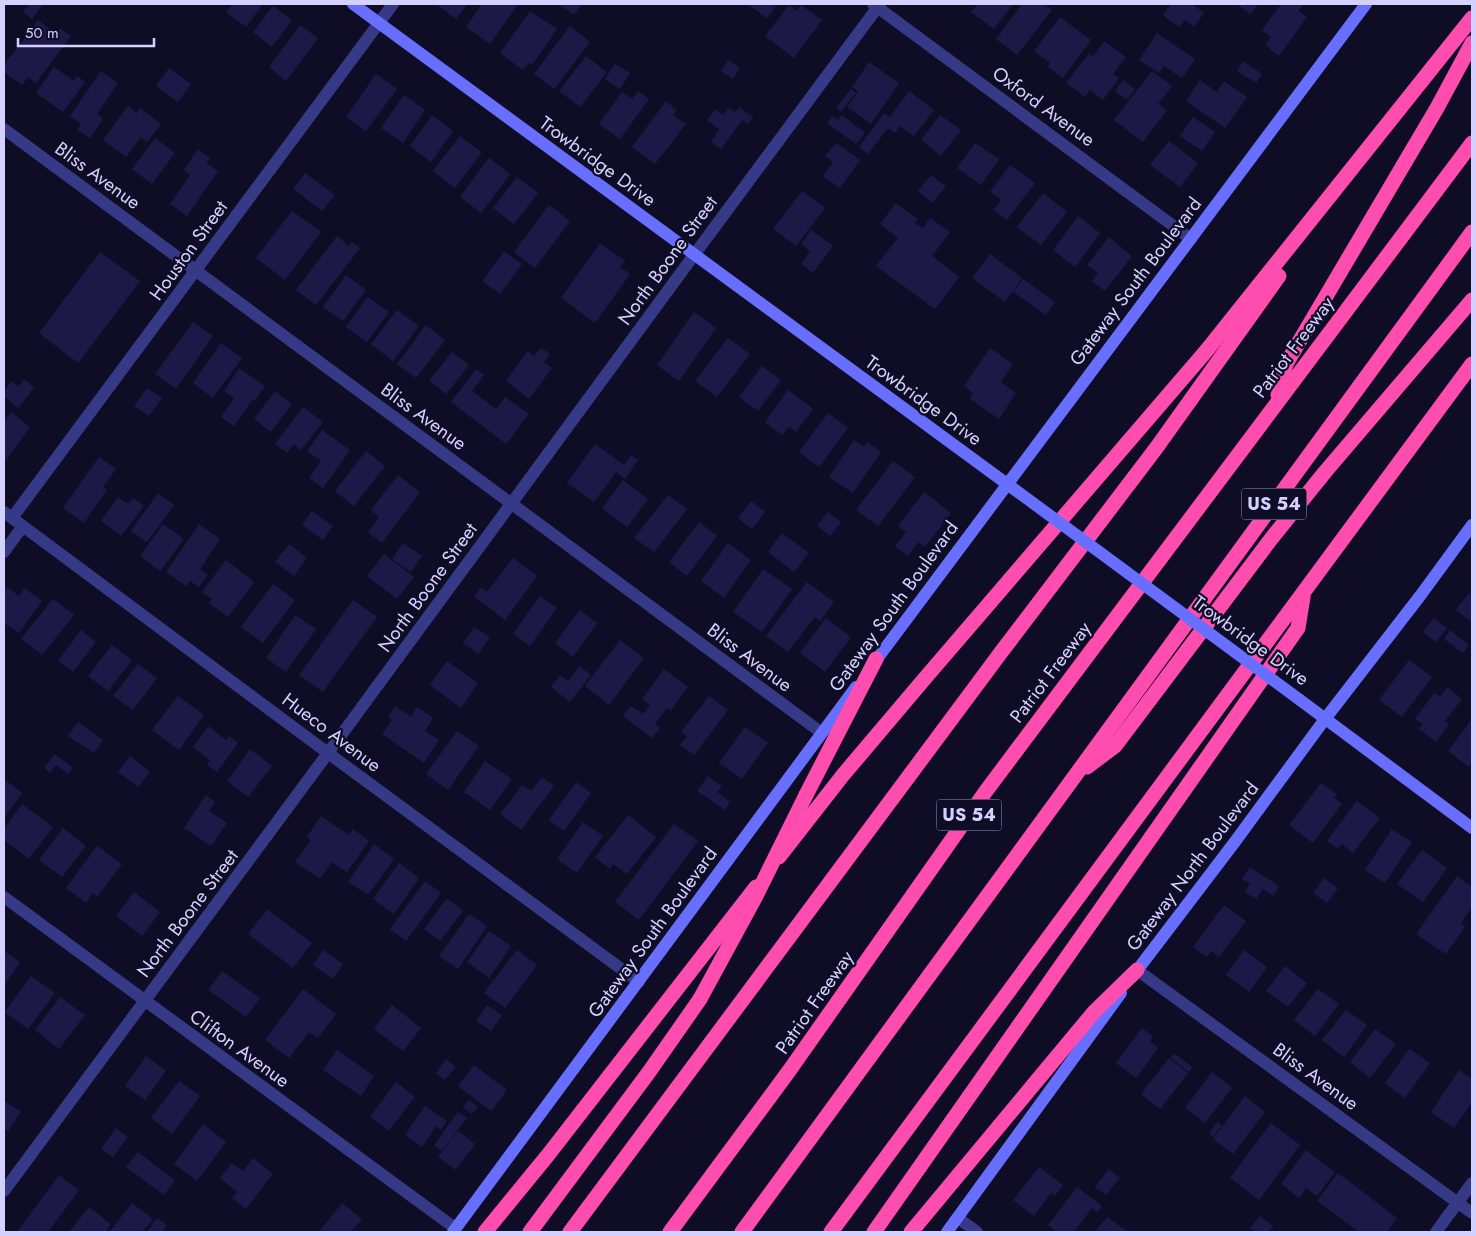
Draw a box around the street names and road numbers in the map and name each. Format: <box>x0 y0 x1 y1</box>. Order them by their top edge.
street label: Oxford Avenue <box>987 60 1101 153</box>
street label: Trowbridge Drive <box>534 110 662 213</box>
street label: Bliss Avenue <box>49 135 146 216</box>
street label: North Boone Street <box>611 190 724 331</box>
street label: Gateway South Boulevard <box>1063 191 1208 371</box>
street label: Houston Street <box>143 194 234 306</box>
street label: Patriot Freeway <box>1246 291 1341 404</box>
street label: Trowbridge Drive <box>860 349 988 452</box>
street label: Bliss Avenue <box>375 376 472 457</box>
road number: US 54 <box>1242 488 1306 520</box>
street label: Gateway South Boulevard <box>822 516 964 697</box>
street label: North Boone Street <box>371 517 484 658</box>
street label: Trowbridge Drive <box>1187 589 1315 692</box>
street label: Bliss Avenue <box>702 616 798 698</box>
street label: Patriot Freeway <box>1003 616 1098 729</box>
street label: Hueco Avenue <box>277 686 387 779</box>
street label: Gateway North Boulevard <box>1120 776 1265 956</box>
road number: US 54 <box>936 800 1002 830</box>
street label: Gateway South Boulevard <box>581 842 723 1023</box>
street label: North Boone Street <box>130 843 245 983</box>
street label: Patriot Freeway <box>769 945 860 1059</box>
street label: Clifton Avenue <box>184 1003 295 1094</box>
street label: Bliss Avenue <box>1267 1036 1364 1117</box>

